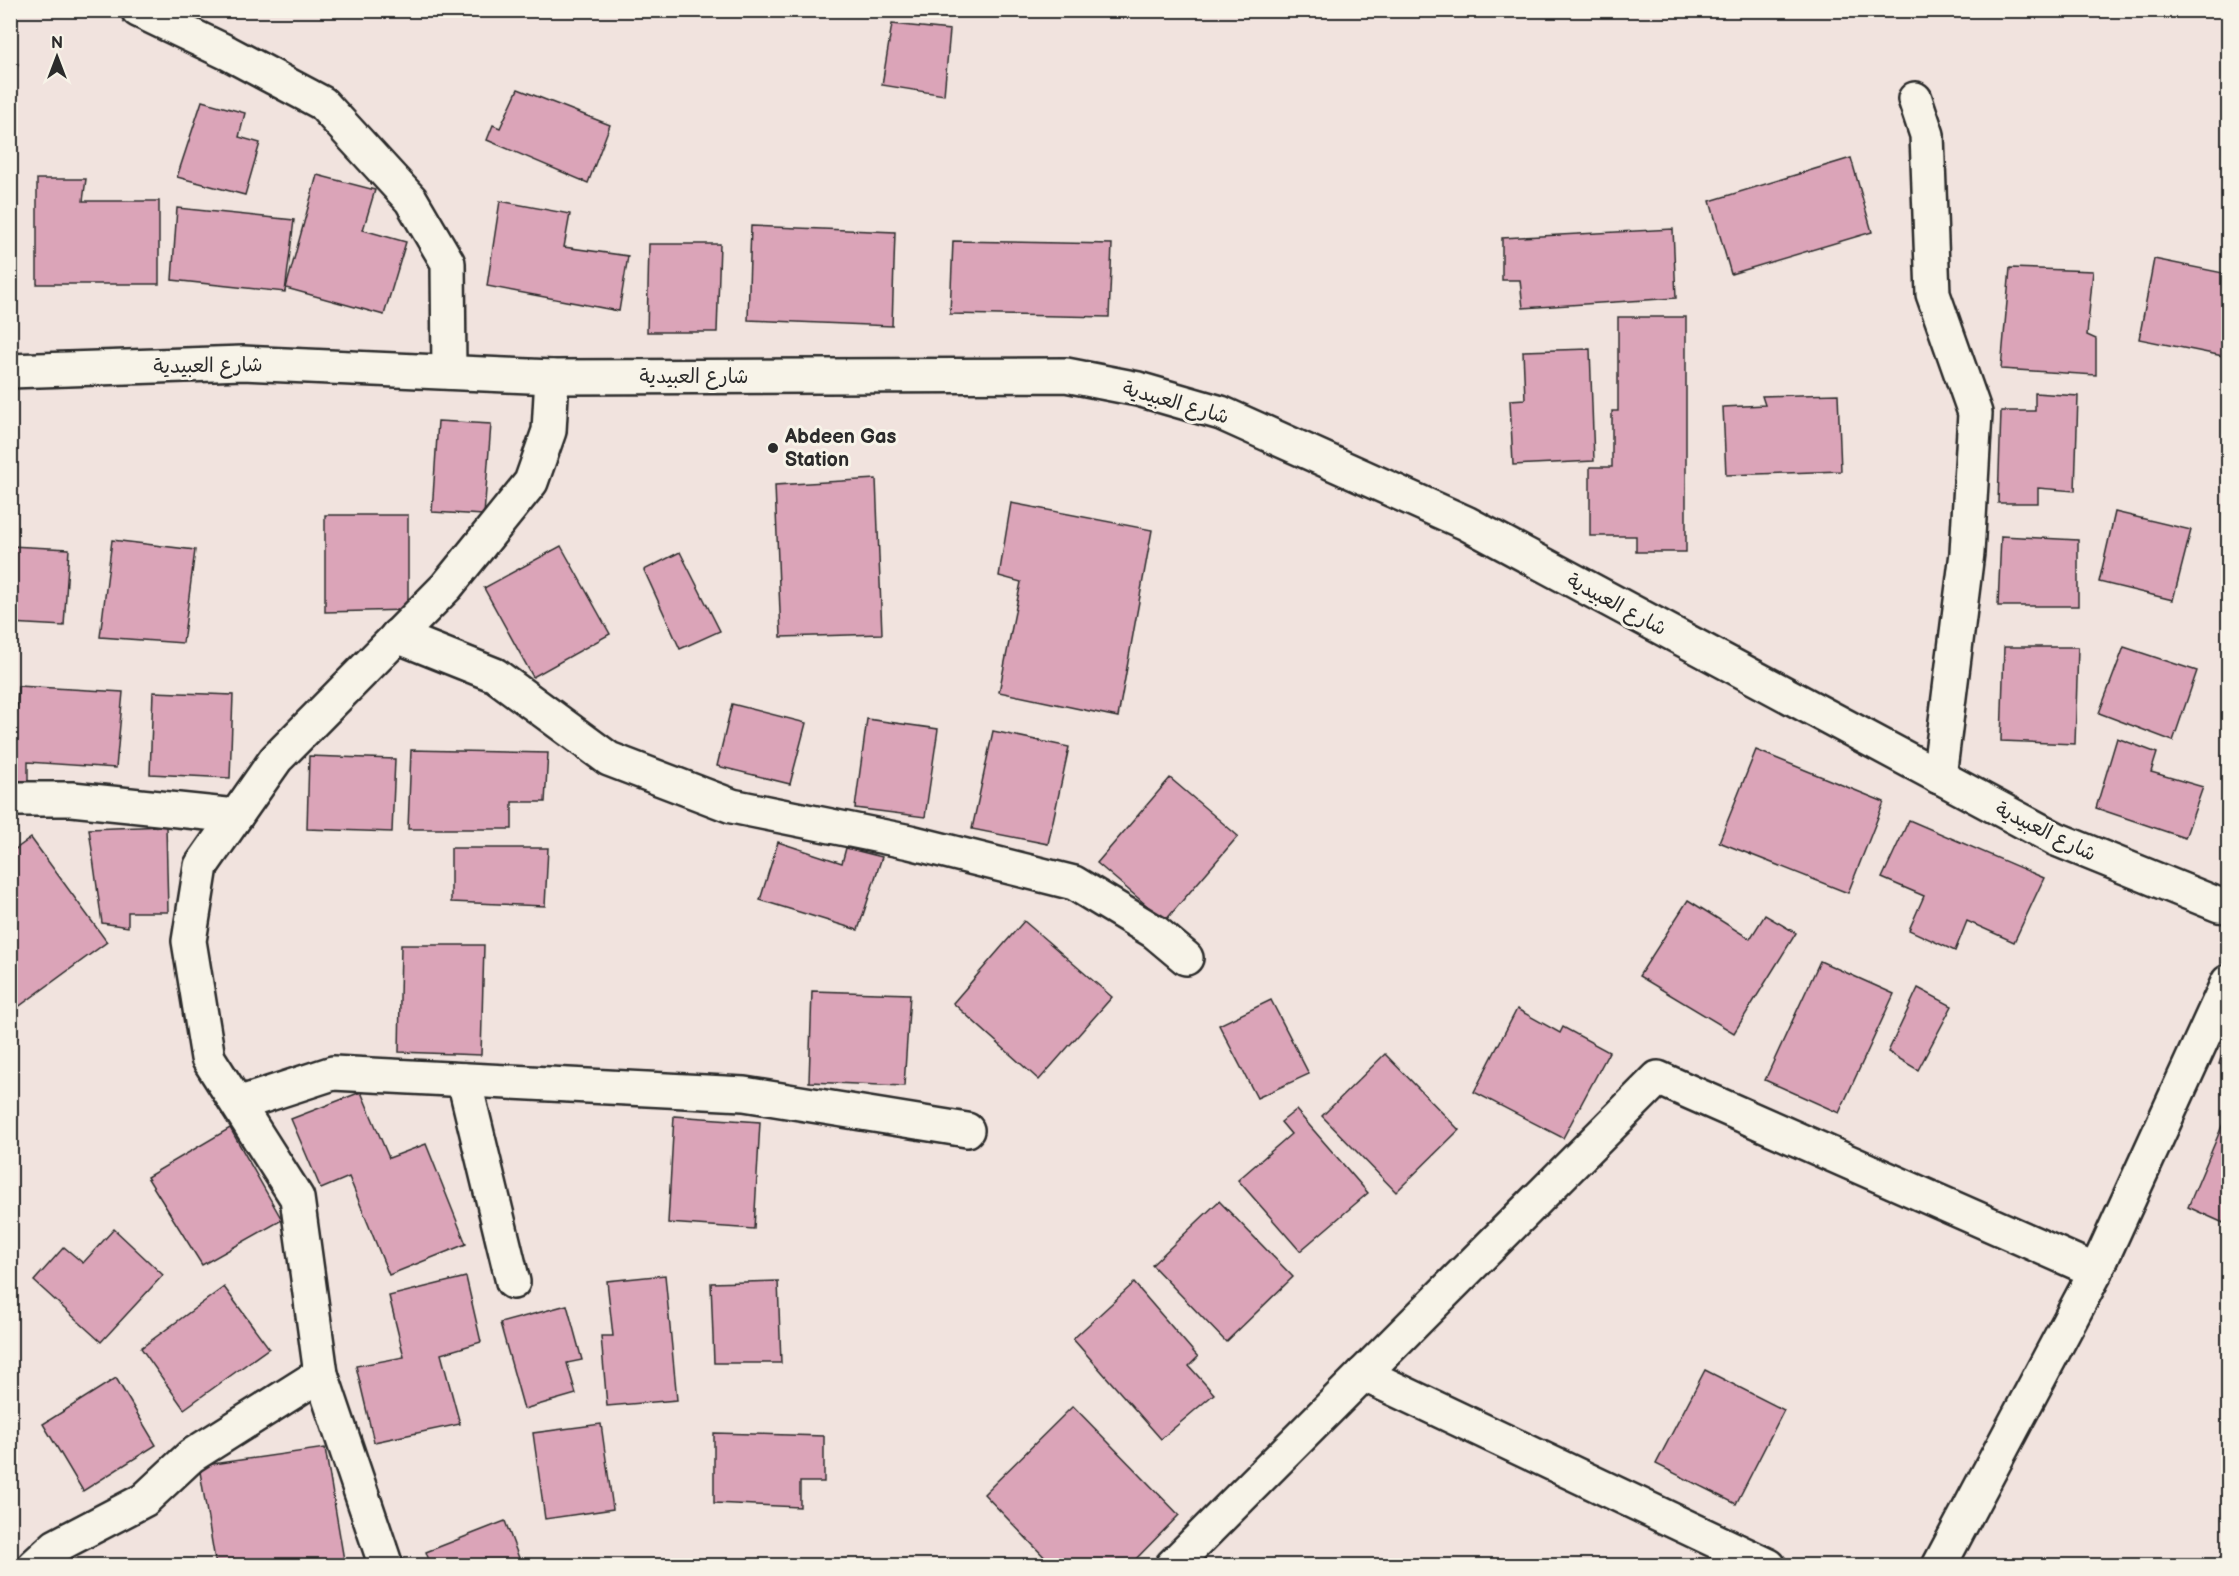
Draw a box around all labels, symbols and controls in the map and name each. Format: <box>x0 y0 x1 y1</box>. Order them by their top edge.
north arrow <box>27 27 87 87</box>
text: N <box>51 34 63 53</box>
street label: شارع العبيدية <box>153 353 263 380</box>
street label: شارع العبيدية <box>639 365 749 390</box>
street label: شارع العبيدية <box>1120 376 1231 430</box>
place label: Abdeen Gas Station <box>784 425 896 472</box>
marker: Abdeen Gas Station <box>766 441 780 455</box>
street label: شارع العبيدية <box>1562 569 1670 642</box>
street label: شارع العبيدية <box>1991 797 2100 868</box>

